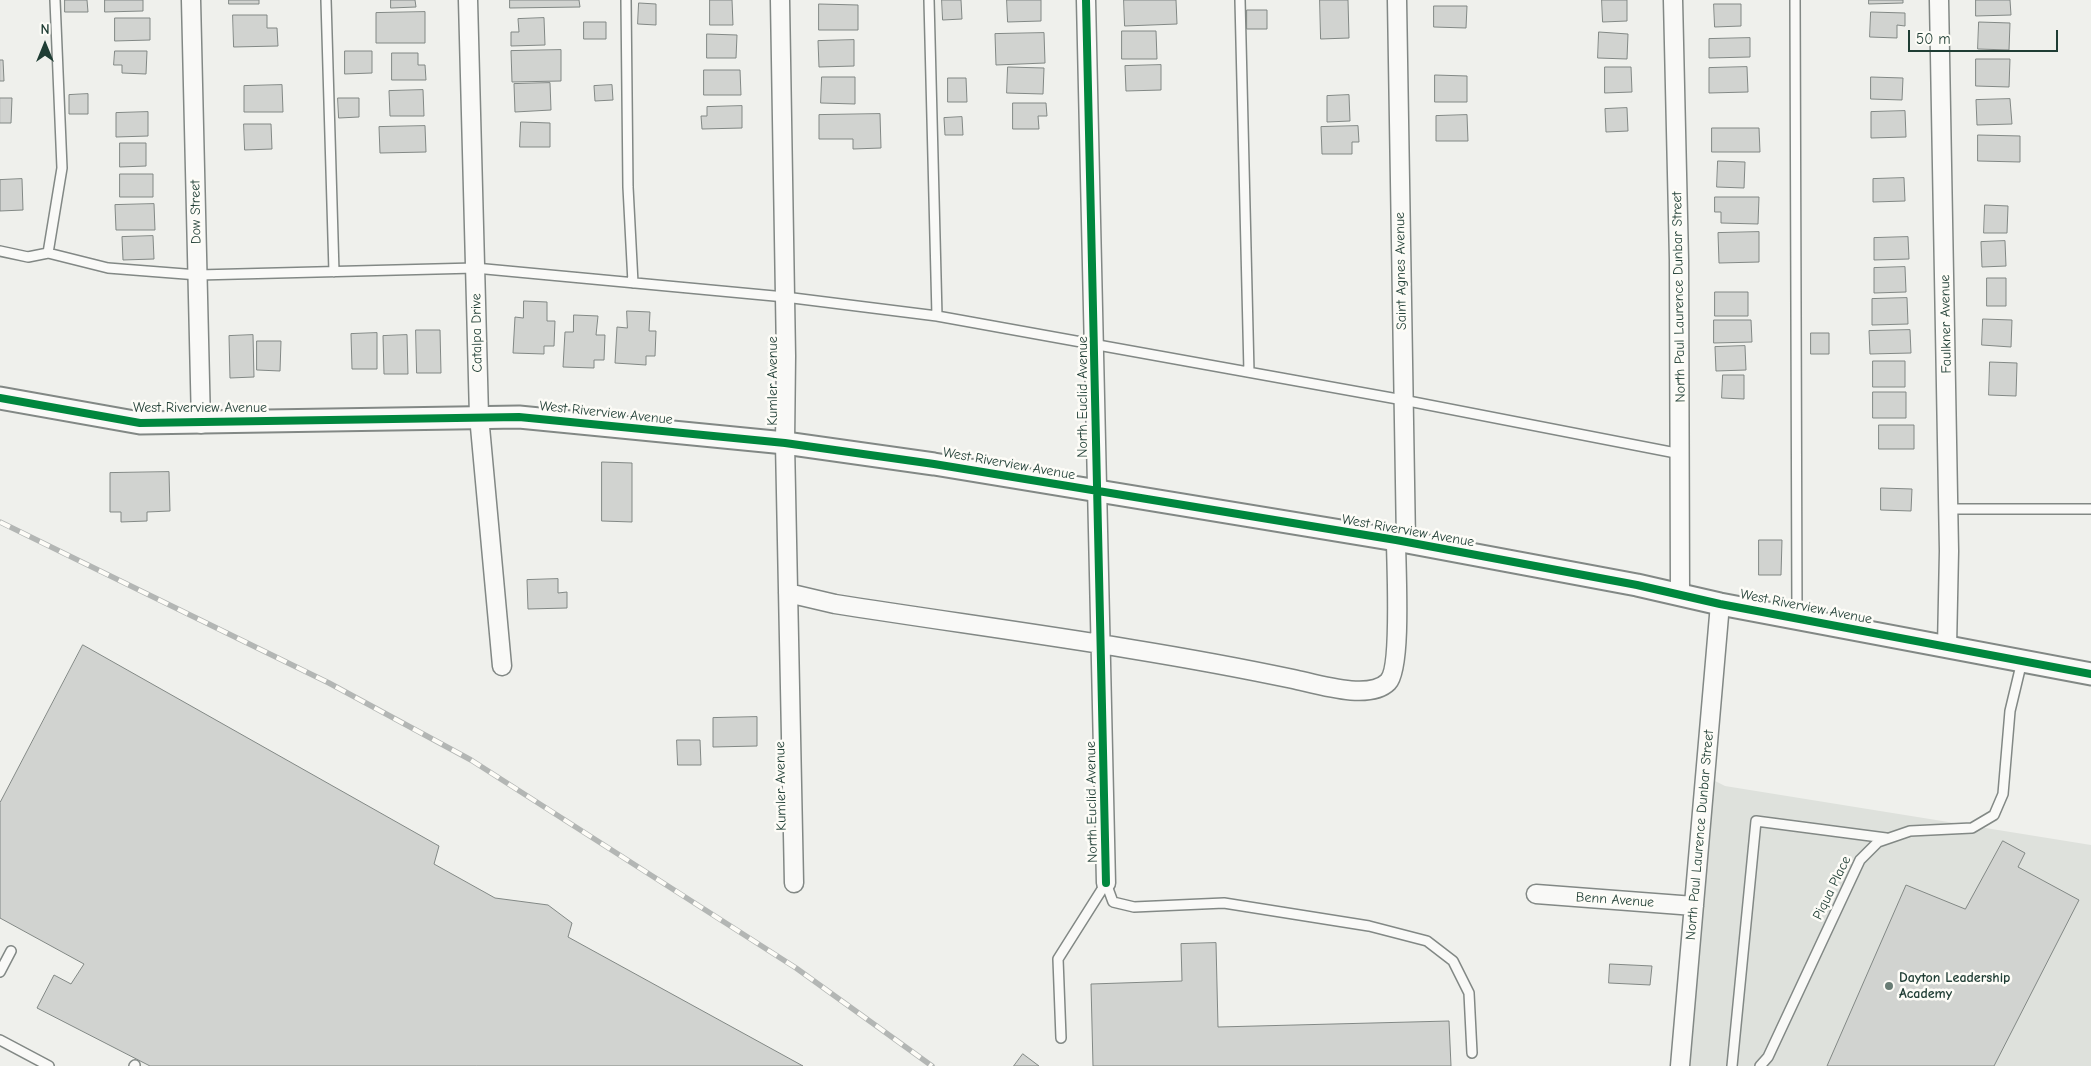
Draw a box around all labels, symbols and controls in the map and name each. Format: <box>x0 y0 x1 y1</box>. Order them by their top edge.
north arrow <box>20 20 70 70</box>
scale bar <box>1911 20 2061 52</box>
text: N <box>40 21 50 38</box>
text: 50 m <box>1916 30 1951 48</box>
street label: Dow Street <box>187 180 205 244</box>
street label: North Paul Laurence Dunbar Street <box>1669 191 1689 403</box>
street label: Saint Agnes Avenue <box>1392 212 1410 330</box>
street label: Faulkner Avenue <box>1937 274 1955 374</box>
street label: Catalpa Drive <box>468 293 486 373</box>
street label: Kumler Avenue <box>765 336 781 426</box>
street label: North Euclid Avenue <box>1075 336 1091 458</box>
street label: West Riverview Avenue <box>538 398 674 428</box>
street label: West Riverview Avenue <box>133 400 267 416</box>
street label: West Riverview Avenue <box>942 444 1076 484</box>
street label: West Riverview Avenue <box>1341 511 1475 551</box>
street label: West Riverview Avenue <box>1739 586 1873 628</box>
street label: North Paul Laurence Dunbar Street <box>1682 729 1718 941</box>
street label: Kumler Avenue <box>772 741 790 831</box>
street label: North Euclid Avenue <box>1083 741 1101 863</box>
street label: Piqua Place <box>1809 853 1855 923</box>
street label: Benn Avenue <box>1575 889 1655 911</box>
place label: Dayton Leadership Academy <box>1899 970 2010 1002</box>
marker: Dayton Leadership Academy <box>1883 980 1895 992</box>

